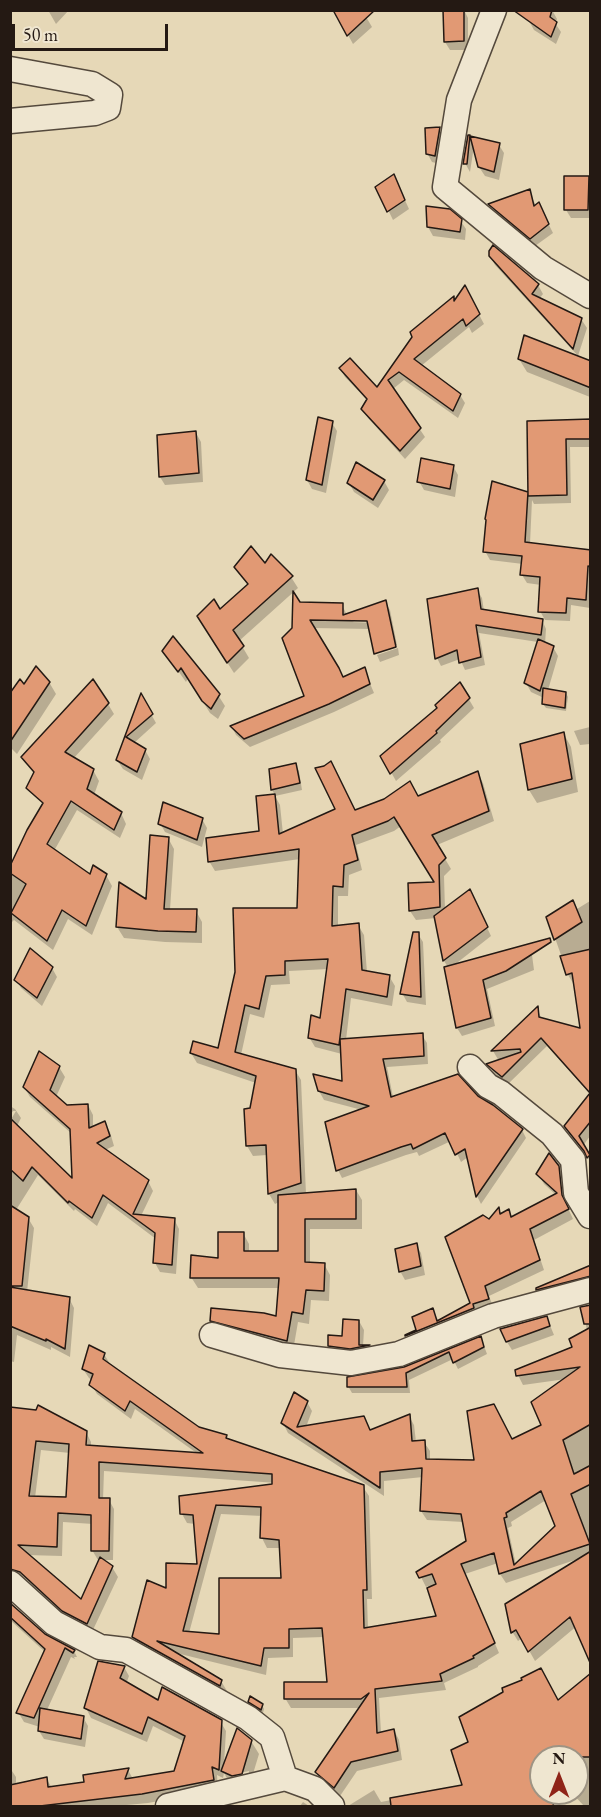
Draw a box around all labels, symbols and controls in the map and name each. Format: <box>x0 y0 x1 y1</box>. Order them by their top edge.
scale bar <box>15 12 171 50</box>
text: 50 m <box>23 23 58 46</box>
north arrow <box>529 1745 589 1805</box>
text: N <box>553 1748 565 1769</box>

